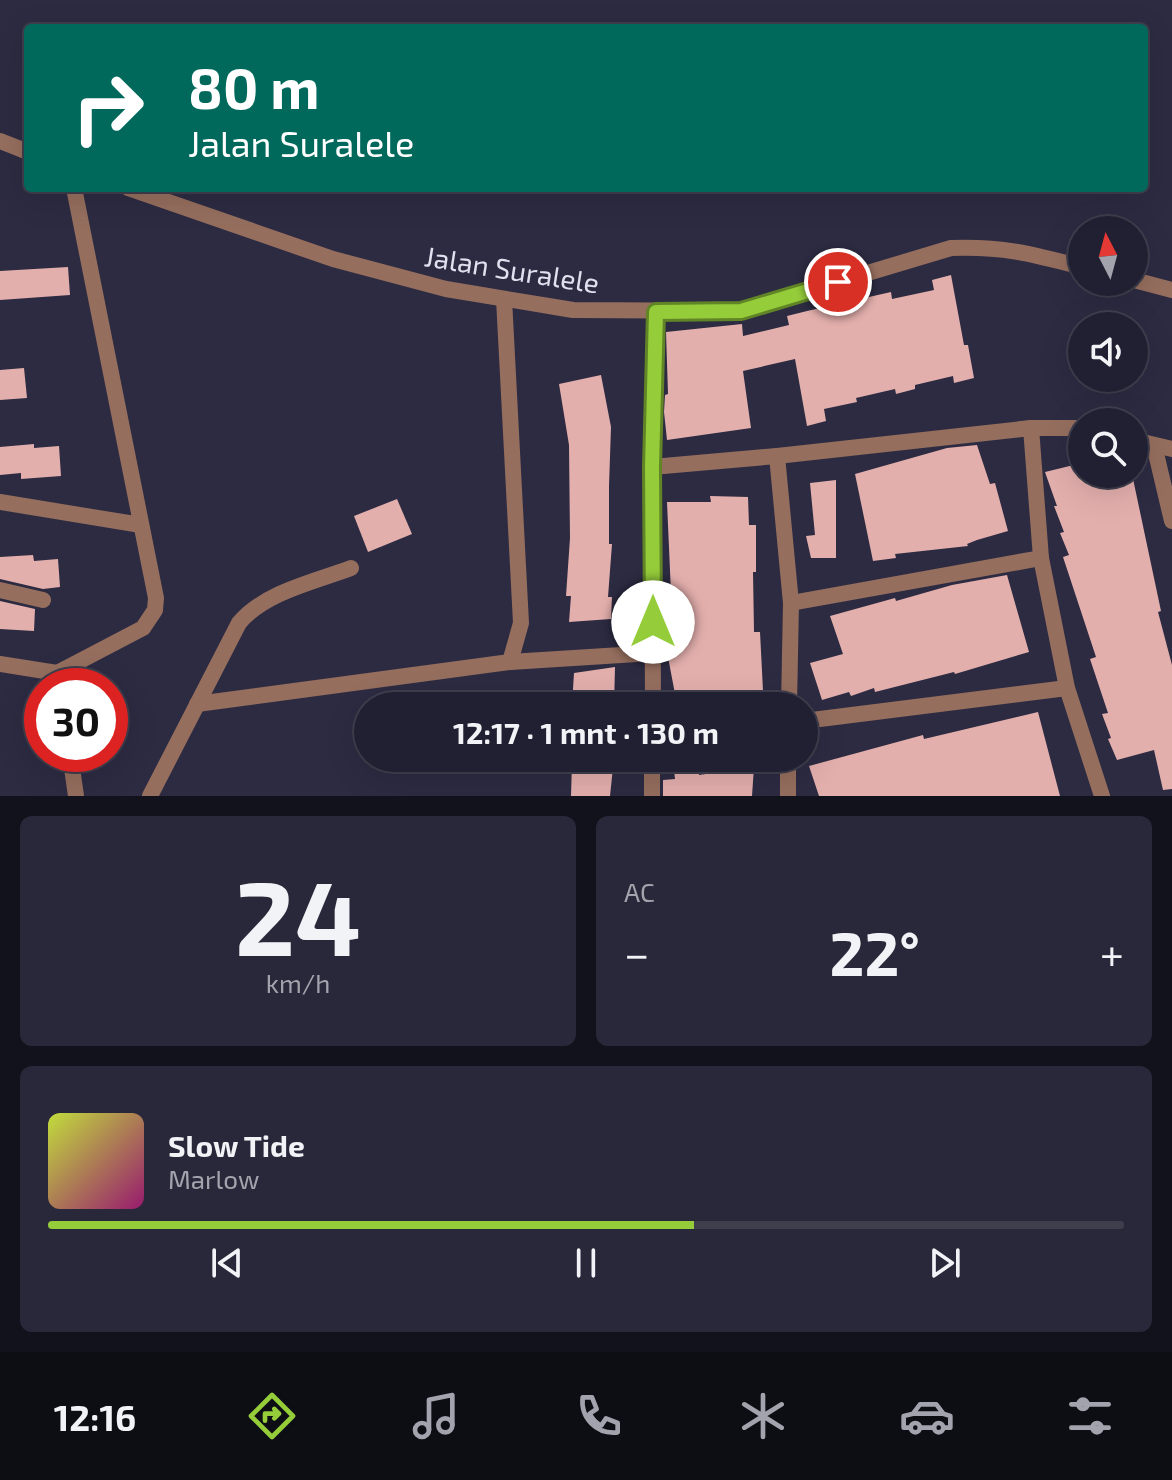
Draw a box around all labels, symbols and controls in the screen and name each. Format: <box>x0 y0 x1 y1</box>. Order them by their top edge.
text: 80 m <box>188 53 320 120</box>
icon: right <box>56 56 160 160</box>
text: Jalan Suralele <box>188 121 414 164</box>
north arrow <box>1068 216 1148 296</box>
map controls <box>1068 216 1148 488</box>
street label: Jalan Suralele <box>422 238 602 300</box>
pin <box>804 248 872 316</box>
icon: arrive <box>816 260 860 304</box>
button: sound <box>1068 312 1148 392</box>
button: search <box>1068 408 1148 488</box>
position arrow <box>611 580 695 664</box>
speed limit sign: 30 <box>24 668 128 772</box>
text: 12:17 · 1 mnt · 130 m <box>453 714 719 750</box>
text: 24 <box>235 852 361 977</box>
text: AC <box>624 876 655 907</box>
text: 22° <box>830 916 920 988</box>
text: − <box>624 926 650 979</box>
text: + <box>1100 926 1124 979</box>
text: km/h <box>266 967 330 998</box>
text: Slow Tide <box>168 1127 305 1163</box>
text: Marlow <box>168 1163 259 1194</box>
icon: previous <box>205 1241 249 1285</box>
icon: pause <box>564 1241 608 1285</box>
icon: next <box>923 1241 967 1285</box>
icon: directions <box>244 1388 300 1444</box>
icon: music <box>408 1388 464 1444</box>
icon: phone <box>571 1388 627 1444</box>
icon: climate <box>735 1388 791 1444</box>
icon: car <box>899 1388 955 1444</box>
icon: filters <box>1062 1388 1118 1444</box>
text: 12:16 <box>54 1395 136 1438</box>

